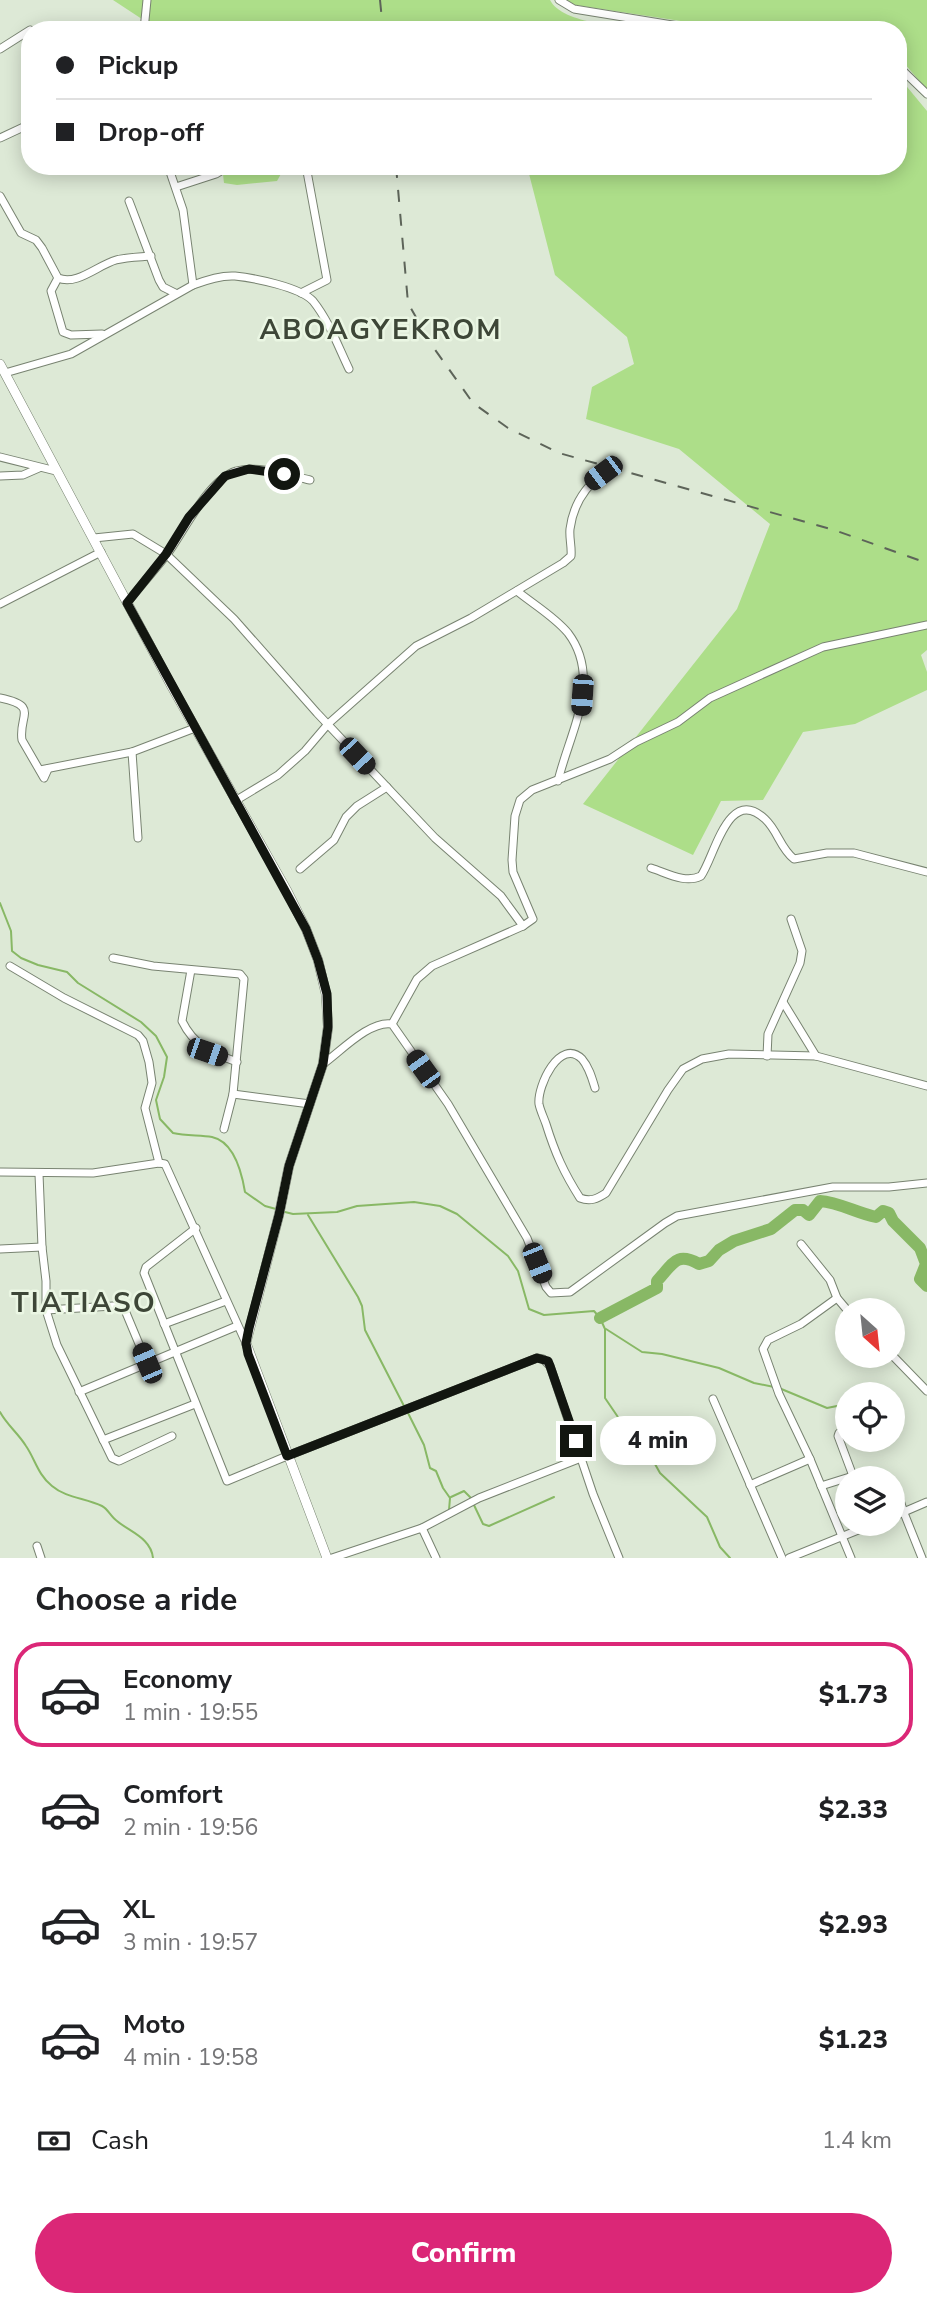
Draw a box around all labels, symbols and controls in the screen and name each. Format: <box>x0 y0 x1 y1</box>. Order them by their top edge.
text: Pickup <box>98 48 178 83</box>
text: Drop-off <box>98 115 204 150</box>
district label: ABOAGYEKROM <box>259 311 503 349</box>
car <box>580 452 627 494</box>
route start <box>268 458 300 490</box>
car <box>571 673 594 717</box>
car <box>335 733 380 779</box>
car <box>184 1035 231 1069</box>
car <box>403 1046 444 1092</box>
car <box>520 1240 555 1286</box>
district label: TIATIASO <box>11 1284 157 1322</box>
north arrow <box>835 1298 905 1368</box>
map controls <box>835 1298 905 1536</box>
car <box>130 1340 165 1386</box>
button: locate <box>835 1382 905 1452</box>
callout: 4 min <box>600 1416 716 1466</box>
route end <box>560 1425 592 1457</box>
text: 4 min <box>628 1425 688 1456</box>
button: layers <box>835 1466 905 1536</box>
text: Choose a ride <box>35 1578 237 1621</box>
text: Economy <box>123 1662 232 1697</box>
icon: car <box>39 1663 102 1726</box>
text: $1.73 <box>819 1677 888 1712</box>
text: 1 min · 19:55 <box>123 1697 258 1728</box>
text: Comfort <box>123 1777 223 1812</box>
icon: car <box>39 1778 102 1841</box>
text: $2.33 <box>819 1792 888 1827</box>
text: 2 min · 19:56 <box>123 1812 258 1843</box>
text: XL <box>123 1892 155 1927</box>
icon: car <box>39 1893 102 1956</box>
text: $2.93 <box>819 1907 888 1942</box>
text: 3 min · 19:57 <box>123 1927 258 1958</box>
text: Moto <box>123 2007 185 2042</box>
icon: car <box>39 2008 102 2071</box>
text: $1.23 <box>819 2022 888 2057</box>
text: 4 min · 19:58 <box>123 2042 258 2073</box>
icon: cash <box>35 2122 73 2160</box>
text: Cash <box>91 2123 149 2158</box>
text: 1.4 km <box>822 2125 892 2156</box>
button: Confirm <box>35 2213 892 2293</box>

